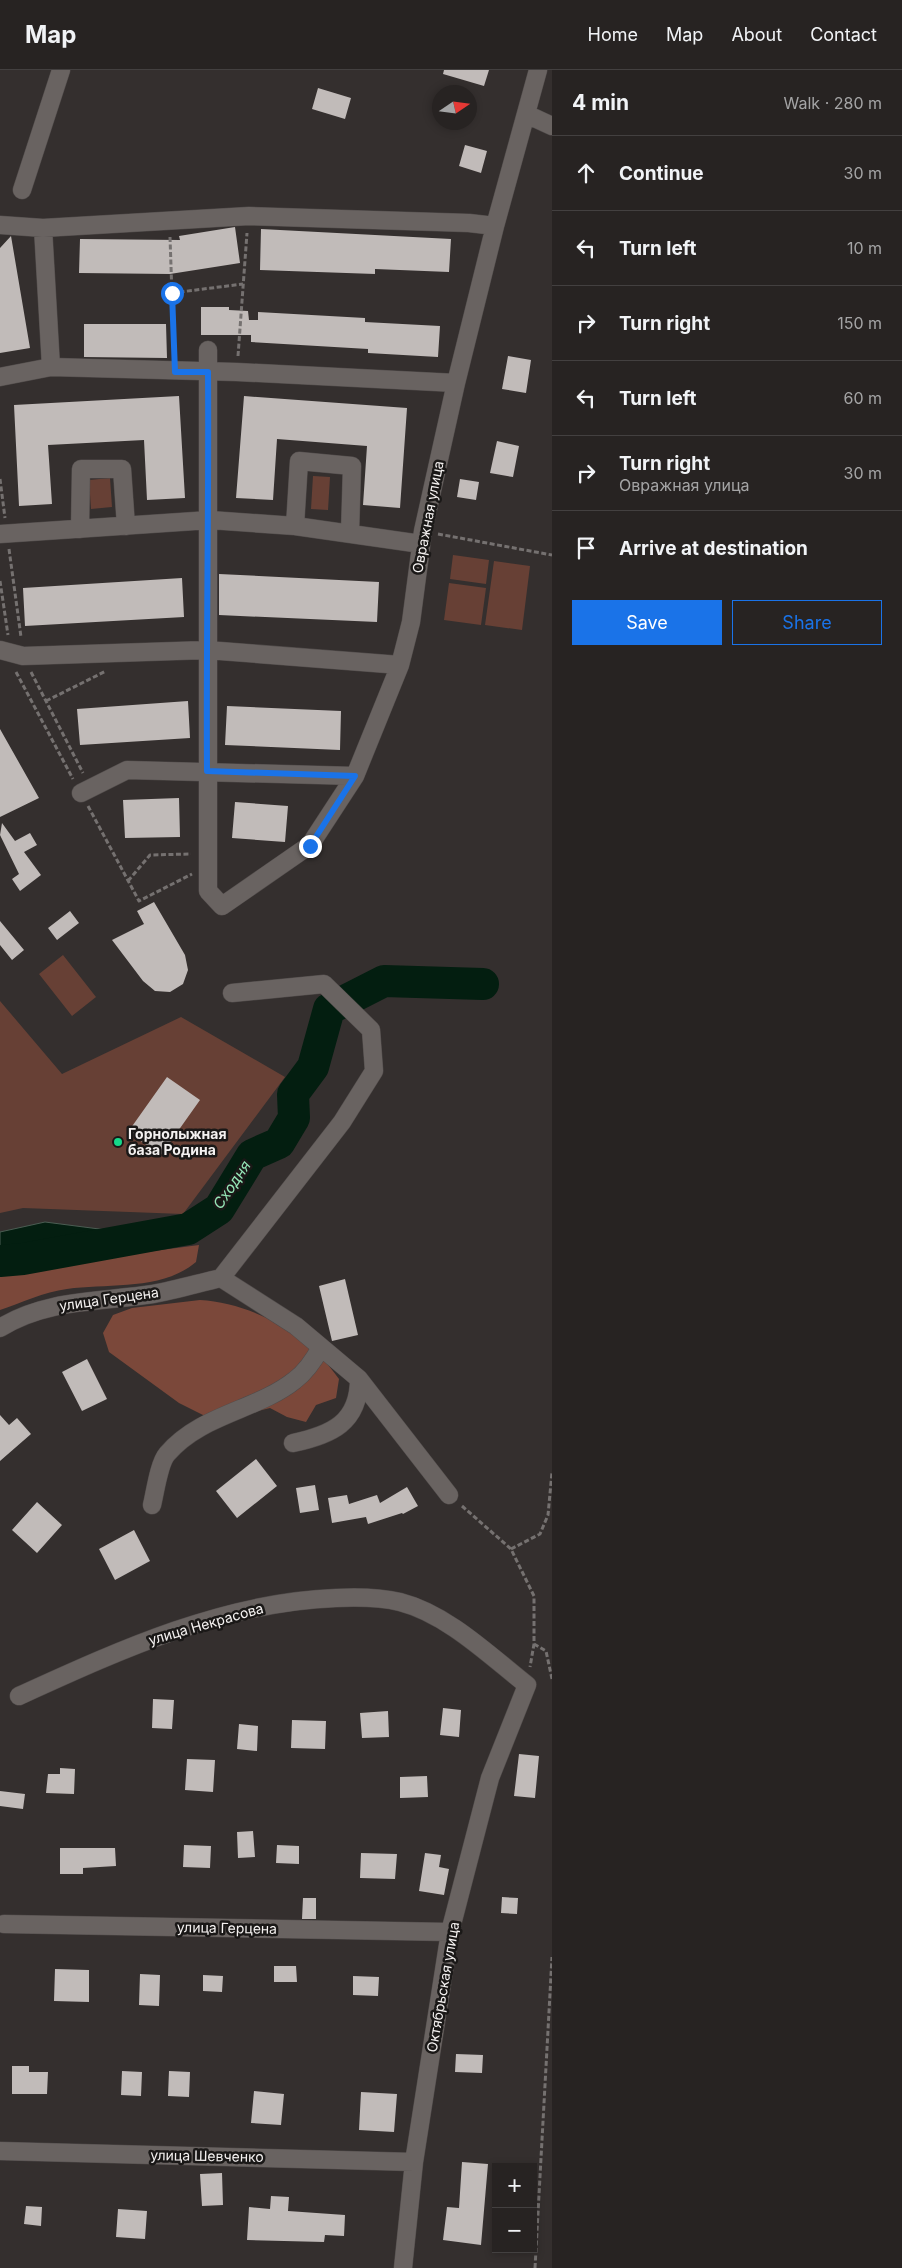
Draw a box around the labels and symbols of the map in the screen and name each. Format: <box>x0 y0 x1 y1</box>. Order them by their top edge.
north arrow <box>432 85 477 130</box>
route start <box>161 282 184 305</box>
street label: Овражная улица <box>408 459 447 575</box>
route end <box>299 835 322 858</box>
place label: Горнолыжная база Родина <box>128 1125 227 1158</box>
marker: Горнолыжная база Родина <box>112 1136 124 1148</box>
water label: Сходня <box>209 1157 255 1213</box>
street label: улица Герцена <box>58 1283 160 1314</box>
street label: улица Некрасова <box>147 1599 265 1648</box>
street label: улица Герцена <box>177 1918 277 1937</box>
street label: Октябрьская улица <box>423 1920 462 2053</box>
street label: улица Шевченко <box>150 2146 264 2165</box>

